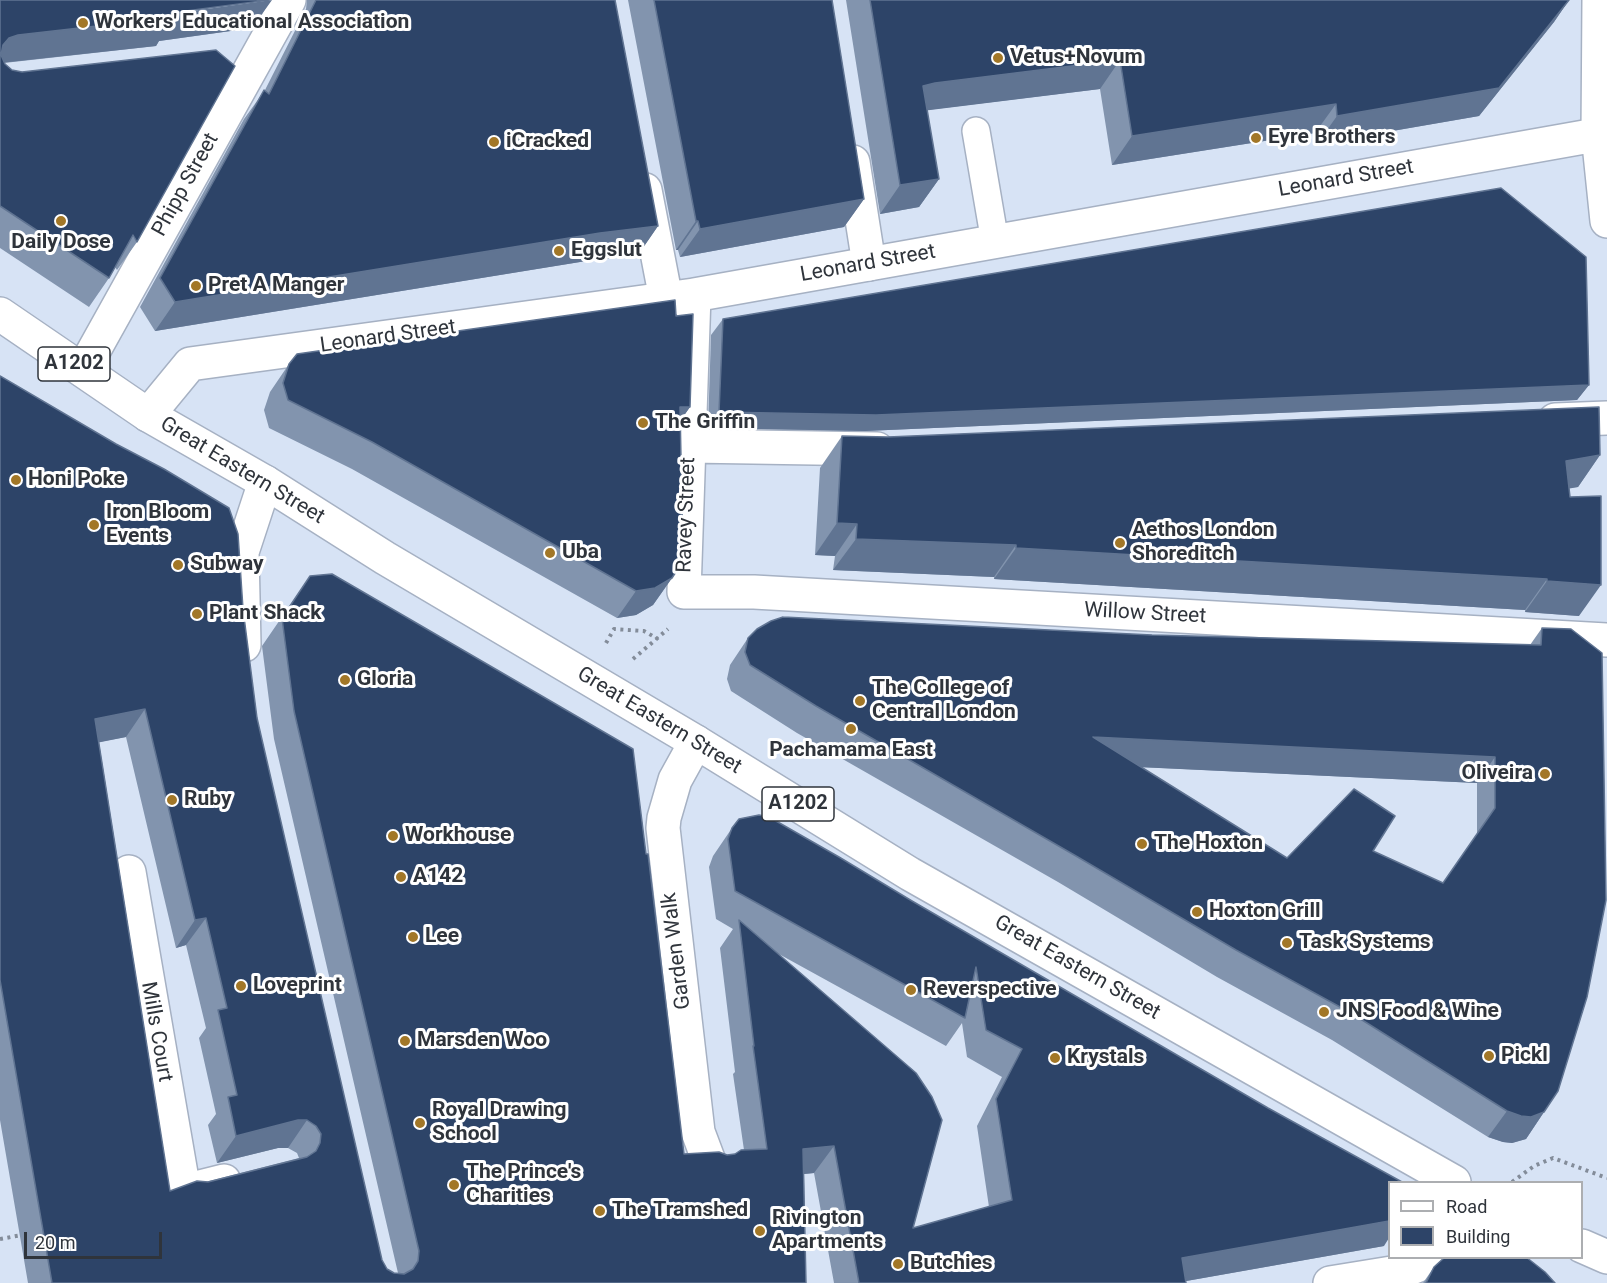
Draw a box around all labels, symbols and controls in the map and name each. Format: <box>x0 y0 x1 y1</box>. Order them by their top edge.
place label: Workers' Educational Association <box>95 10 409 36</box>
marker: Workers' Educational Association <box>76 16 90 30</box>
place label: Vetus+Novum <box>1010 45 1143 71</box>
marker: Vetus+Novum <box>991 51 1005 65</box>
place label: Eyre Brothers <box>1268 125 1395 151</box>
street label: Phipp Street <box>147 129 225 241</box>
place label: iCracked <box>506 129 589 155</box>
marker: Eyre Brothers <box>1249 131 1263 145</box>
marker: iCracked <box>487 135 501 149</box>
street label: Leonard Street <box>1276 155 1416 203</box>
marker: Daily Dose <box>54 214 68 228</box>
place label: Daily Dose <box>11 230 111 256</box>
place label: Eggslut <box>571 238 642 264</box>
street label: Leonard Street <box>798 240 938 288</box>
marker: Eggslut <box>552 244 566 258</box>
place label: Pret A Manger <box>208 273 344 299</box>
marker: Pret A Manger <box>189 279 203 293</box>
street label: Leonard Street <box>319 315 457 359</box>
road number: A1202 <box>38 347 110 381</box>
place label: The Griffin <box>655 410 755 436</box>
street label: Great Eastern Street <box>155 412 329 530</box>
marker: The Griffin <box>636 416 650 430</box>
street label: Ravey Street <box>672 457 702 573</box>
place label: Honi Poke <box>28 467 125 493</box>
marker: Honi Poke <box>9 473 23 487</box>
place label: Iron Bloom Events <box>106 500 209 550</box>
marker: Iron Bloom Events <box>87 518 101 532</box>
place label: Aethos London Shoreditch <box>1132 518 1275 568</box>
marker: Aethos London Shoreditch <box>1113 536 1127 550</box>
place label: Uba <box>562 540 599 566</box>
marker: Uba <box>543 546 557 560</box>
place label: Subway <box>190 552 264 578</box>
marker: Subway <box>171 558 185 572</box>
street label: Willow Street <box>1083 598 1207 630</box>
place label: Plant Shack <box>209 601 322 627</box>
marker: Plant Shack <box>190 607 204 621</box>
street label: Great Eastern Street <box>572 662 746 780</box>
place label: Gloria <box>357 667 413 693</box>
marker: Gloria <box>338 673 352 687</box>
place label: The College of Central London <box>872 676 1016 726</box>
marker: The College of Central London <box>853 694 867 708</box>
marker: Pachamama East <box>844 722 858 736</box>
place label: Pachamama East <box>769 738 933 764</box>
place label: Oliveira <box>1461 761 1533 787</box>
marker: Oliveira <box>1538 767 1552 781</box>
place label: Ruby <box>184 787 231 813</box>
road number: A1202 <box>762 787 834 821</box>
marker: Ruby <box>165 793 179 807</box>
place label: Workhouse <box>405 823 511 849</box>
marker: Workhouse <box>386 829 400 843</box>
place label: The Hoxton <box>1154 831 1263 857</box>
marker: The Hoxton <box>1135 837 1149 851</box>
place label: A142 <box>413 864 463 890</box>
marker: A142 <box>394 870 408 884</box>
street label: Garden Walk <box>657 891 697 1011</box>
place label: Hoxton Grill <box>1209 899 1321 925</box>
marker: Hoxton Grill <box>1190 905 1204 919</box>
street label: Great Eastern Street <box>990 910 1164 1026</box>
place label: Lee <box>425 924 459 950</box>
marker: Lee <box>406 930 420 944</box>
place label: Task Systems <box>1299 930 1431 956</box>
marker: Task Systems <box>1280 936 1294 950</box>
place label: Loveprint <box>253 973 342 999</box>
place label: Reverspective <box>923 977 1057 1003</box>
marker: Loveprint <box>234 979 248 993</box>
street label: Mills Court <box>135 980 177 1084</box>
marker: Reverspective <box>904 983 918 997</box>
place label: JNS Food & Wine <box>1336 999 1499 1025</box>
marker: JNS Food & Wine <box>1317 1005 1331 1019</box>
place label: Marsden Woo <box>417 1028 547 1054</box>
marker: Marsden Woo <box>398 1034 412 1048</box>
place label: Pickl <box>1501 1043 1548 1069</box>
place label: Krystals <box>1067 1045 1144 1071</box>
marker: Pickl <box>1482 1049 1496 1063</box>
marker: Krystals <box>1048 1051 1062 1065</box>
place label: Royal Drawing School <box>432 1098 567 1148</box>
marker: Royal Drawing School <box>413 1116 427 1130</box>
place label: The Prince's Charities <box>466 1160 581 1210</box>
marker: The Prince's Charities <box>447 1178 461 1192</box>
legend <box>1388 1181 1583 1259</box>
text: Road <box>1446 1196 1487 1217</box>
place label: The Tramshed <box>612 1198 748 1224</box>
marker: The Tramshed <box>593 1204 607 1218</box>
place label: Rivington Apartments <box>772 1206 883 1256</box>
scale bar <box>27 1220 165 1258</box>
marker: Rivington Apartments <box>753 1224 767 1238</box>
text: Building <box>1446 1226 1510 1247</box>
text: 20 m <box>35 1232 75 1253</box>
place label: Butchies <box>910 1251 993 1277</box>
marker: Butchies <box>891 1257 905 1271</box>

